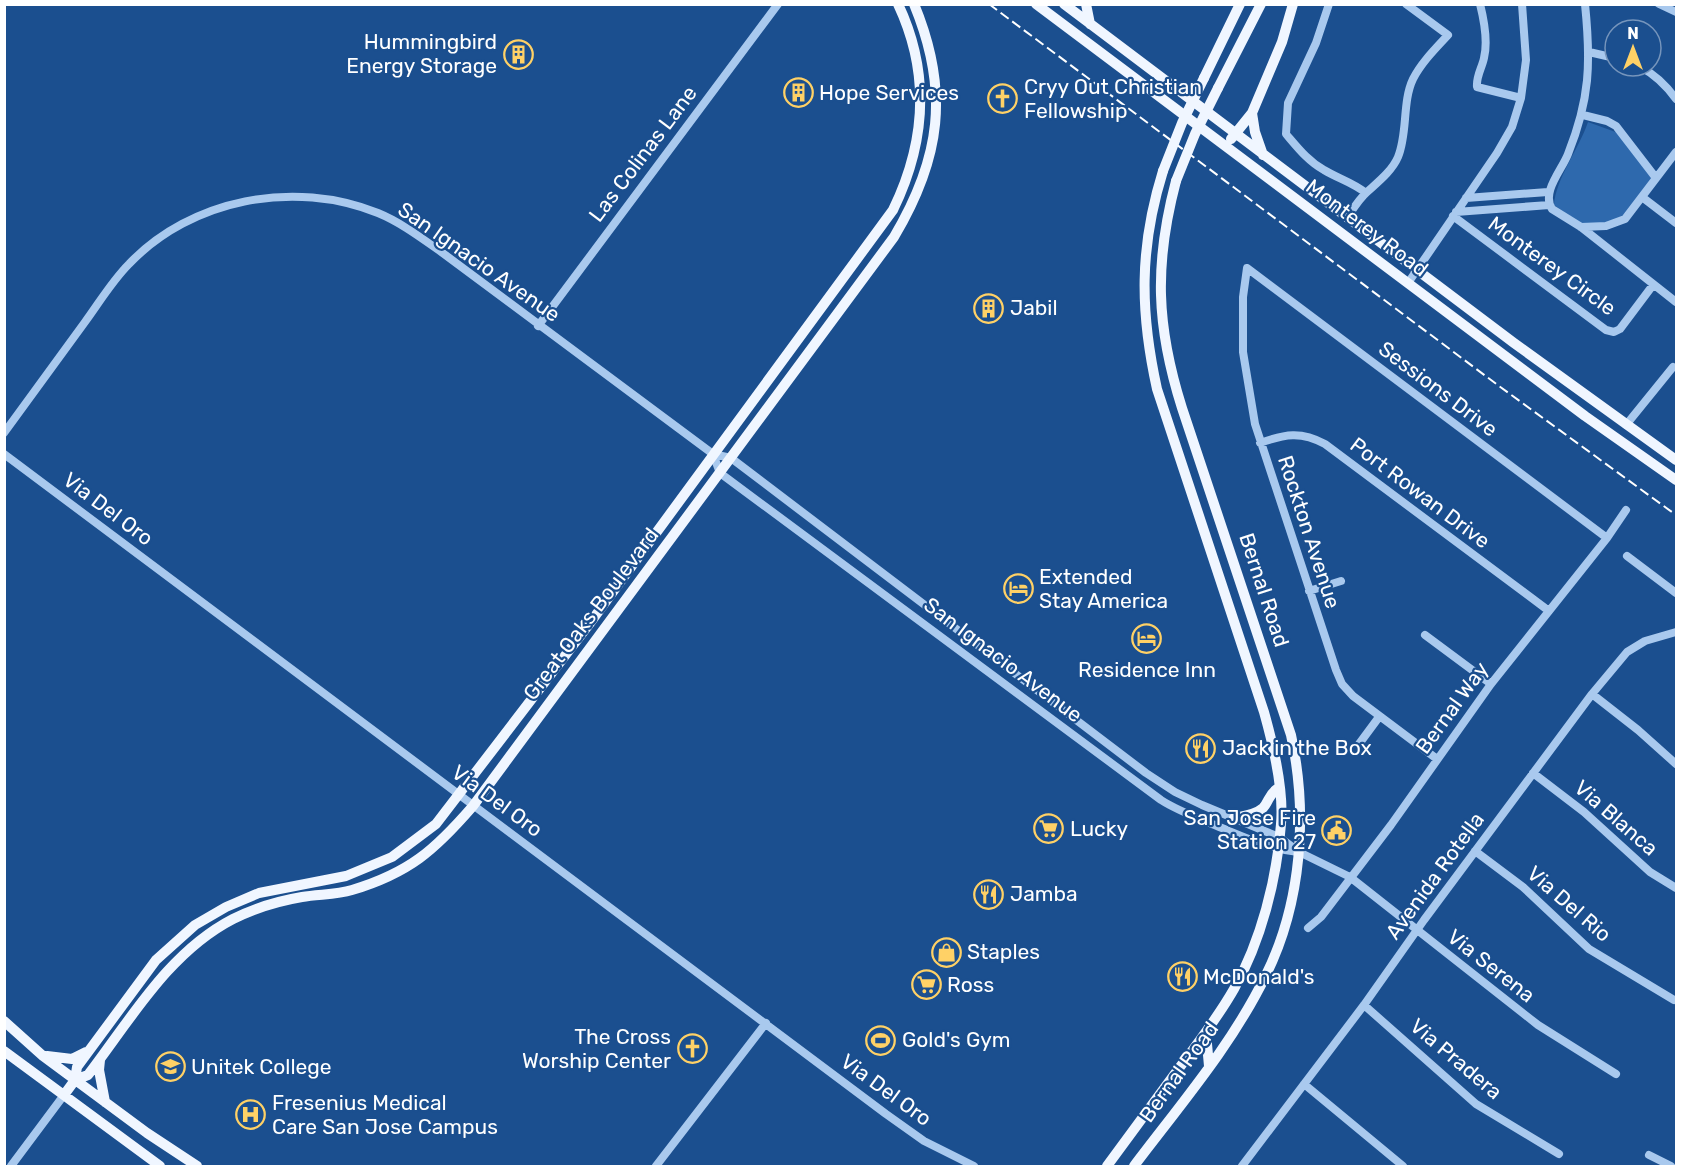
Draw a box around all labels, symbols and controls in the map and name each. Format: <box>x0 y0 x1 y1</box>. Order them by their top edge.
north arrow <box>1603 18 1663 78</box>
text: N <box>1627 24 1639 43</box>
place label: Hummingbird Energy Storage <box>346 29 497 78</box>
building icon: Hummingbird Energy Storage <box>502 38 534 70</box>
place label: Cryy Out Christian Fellowship <box>1024 74 1202 123</box>
building icon: Hope Services <box>782 77 814 109</box>
place label: Hope Services <box>819 80 959 105</box>
street label: Las Colinas Lane <box>583 81 702 227</box>
church icon: Cryy Out Christian Fellowship <box>987 83 1019 115</box>
street label: Monterey Road <box>1301 174 1433 282</box>
street label: San Ignacio Avenue <box>393 196 565 327</box>
street label: Monterey Circle <box>1484 211 1621 320</box>
building icon: Jabil <box>973 292 1005 324</box>
place label: Jabil <box>1010 295 1058 320</box>
street label: Sessions Drive <box>1374 336 1503 441</box>
street label: Port Rowan Drive <box>1345 432 1495 553</box>
street label: Rockton Avenue <box>1273 452 1346 611</box>
street label: Via Del Oro <box>58 467 158 550</box>
street label: Great Oaks Boulevard <box>518 523 664 705</box>
street label: Bernal Road <box>1234 530 1295 650</box>
place label: Extended Stay America <box>1039 564 1168 613</box>
hotel icon: Extended Stay America <box>1002 573 1034 605</box>
street label: San Ignacio Avenue <box>919 592 1087 727</box>
hotel icon: Residence Inn <box>1131 623 1163 655</box>
place label: Residence Inn <box>1078 657 1216 682</box>
street label: Bernal Way <box>1410 657 1493 758</box>
restaurant icon: Jack in the Box <box>1185 732 1217 764</box>
place label: Jack in the Box <box>1222 735 1372 760</box>
street label: Via Del Oro <box>447 759 548 842</box>
street label: Via Blanca <box>1570 775 1663 861</box>
place label: San Jose Fire Station 27 <box>1184 805 1316 854</box>
street label: Avenida Rotella <box>1380 807 1489 944</box>
supermarket icon: Lucky <box>1033 813 1065 845</box>
public building icon: San Jose Fire Station 27 <box>1321 814 1353 846</box>
place label: Lucky <box>1070 816 1129 841</box>
street label: Via Del Rio <box>1522 860 1616 947</box>
restaurant icon: Jamba <box>973 878 1005 910</box>
place label: Jamba <box>1010 881 1078 906</box>
street label: Via Serena <box>1443 924 1540 1008</box>
shop icon: Staples <box>930 936 962 968</box>
place label: Staples <box>967 939 1040 964</box>
restaurant icon: McDonald's <box>1166 961 1198 993</box>
place label: McDonald's <box>1203 964 1315 989</box>
supermarket icon: Ross <box>910 969 942 1001</box>
place label: Ross <box>947 972 994 997</box>
street label: Via Pradera <box>1405 1013 1507 1104</box>
street label: Bernal Road <box>1134 1017 1223 1127</box>
place label: The Cross Worship Center <box>522 1024 671 1073</box>
sports icon: Gold's Gym <box>865 1024 897 1056</box>
place label: Gold's Gym <box>902 1027 1011 1052</box>
church icon: The Cross Worship Center <box>676 1033 708 1065</box>
street label: Via Del Oro <box>836 1048 937 1131</box>
school or university icon: Unitek College <box>154 1051 186 1083</box>
place label: Unitek College <box>191 1054 332 1079</box>
place label: Fresenius Medical Care San Jose Campus <box>272 1090 498 1139</box>
hospital icon: Fresenius Medical Care San Jose Campus <box>235 1099 267 1131</box>

